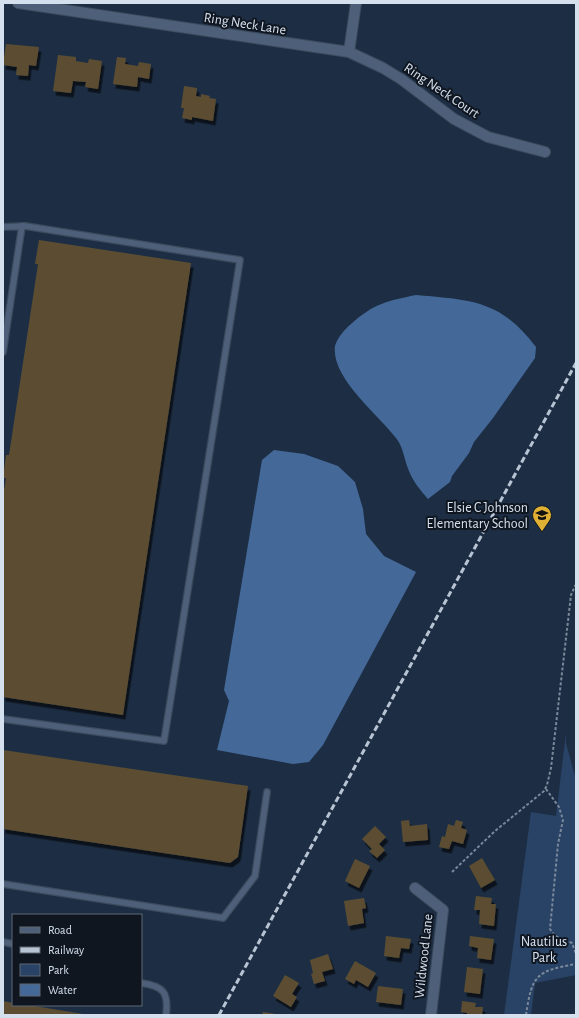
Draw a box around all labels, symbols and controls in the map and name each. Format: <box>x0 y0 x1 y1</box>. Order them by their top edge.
street label: Ring Neck Lane <box>203 11 287 37</box>
street label: Ring Neck Court <box>401 61 482 121</box>
place label: Elsie C Johnson Elementary School <box>427 501 528 531</box>
school or university icon: Elsie C Johnson Elementary School <box>531 504 553 532</box>
street label: Wildwood Lane <box>413 913 435 999</box>
legend <box>12 914 142 1006</box>
text: Road <box>48 924 72 936</box>
park label: Nautilus Park <box>521 935 567 965</box>
text: Railway <box>48 944 84 957</box>
text: Park <box>48 964 69 976</box>
text: Water <box>48 984 77 996</box>

